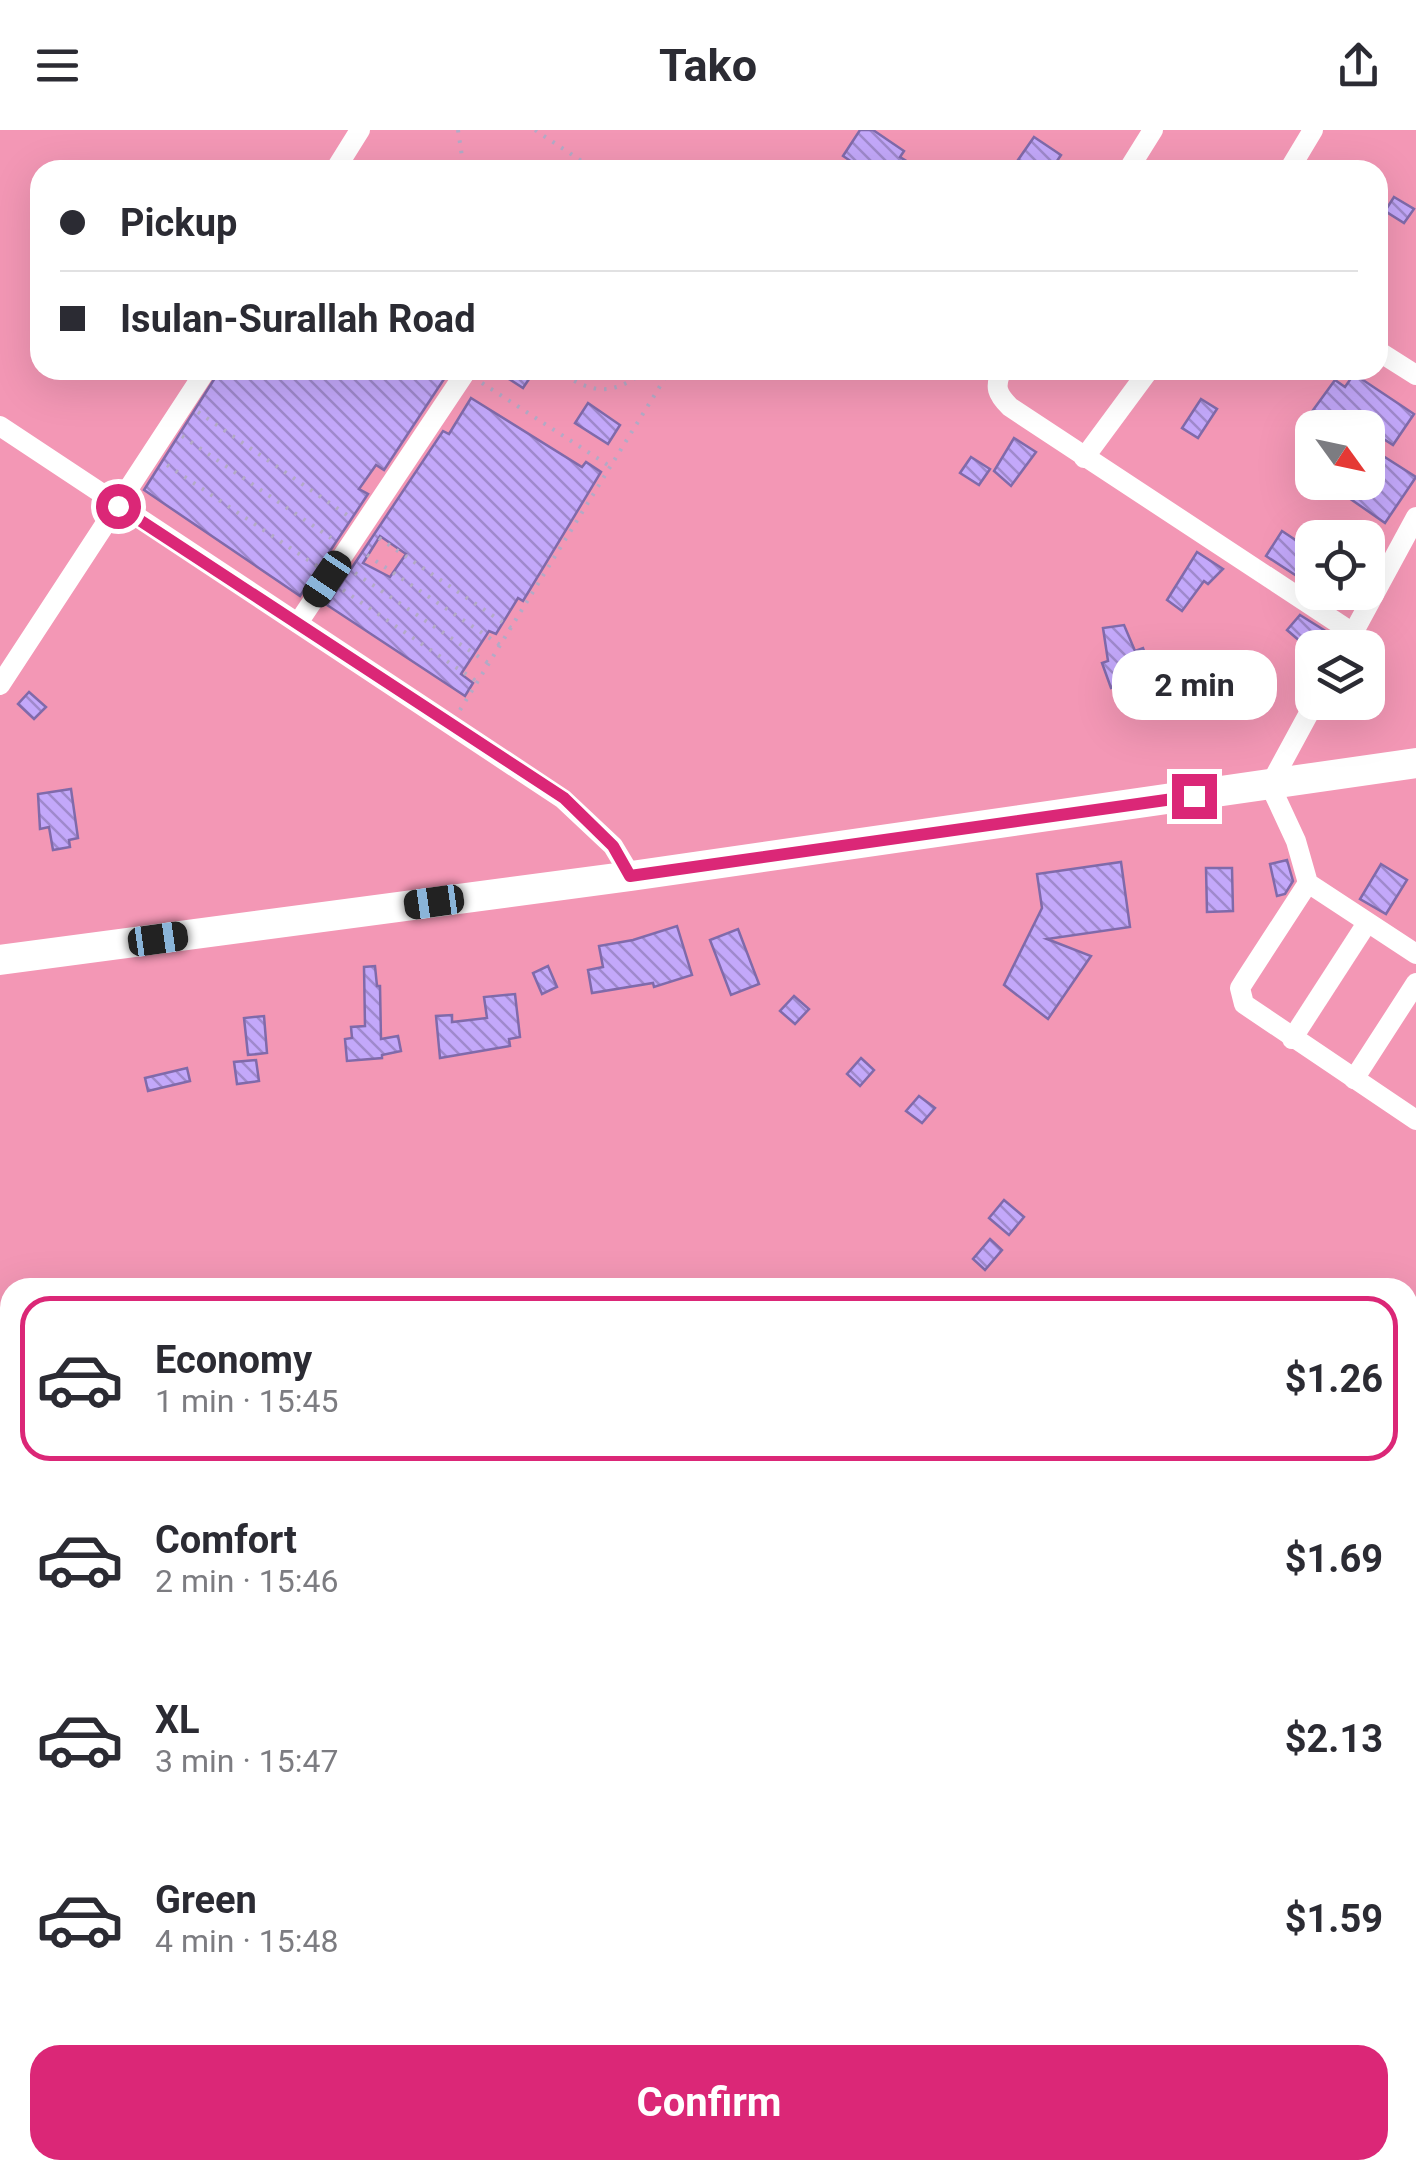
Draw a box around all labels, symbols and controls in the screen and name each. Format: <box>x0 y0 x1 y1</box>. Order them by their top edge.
icon: menu <box>30 38 85 93</box>
icon: share <box>1331 38 1386 93</box>
text: Tako <box>659 39 757 92</box>
text: Pickup <box>120 201 237 245</box>
text: Isulan-Surallah Road <box>120 297 476 341</box>
north arrow <box>1295 410 1385 500</box>
map controls <box>1295 410 1385 720</box>
route start <box>96 484 141 529</box>
button: locate <box>1295 520 1385 610</box>
car <box>298 546 356 612</box>
button: layers <box>1295 630 1385 720</box>
callout: 2 min <box>1112 651 1276 721</box>
text: 2 min <box>1154 666 1235 704</box>
route end <box>1172 774 1217 819</box>
car <box>402 883 466 921</box>
car <box>126 920 190 958</box>
icon: car <box>35 1334 125 1424</box>
text: Economy <box>155 1338 312 1382</box>
text: $1.26 <box>1285 1357 1383 1401</box>
text: 1 min · 15:45 <box>155 1382 338 1420</box>
icon: car <box>35 1514 125 1604</box>
text: Comfort <box>155 1518 297 1562</box>
text: $1.69 <box>1285 1537 1383 1581</box>
text: 2 min · 15:46 <box>155 1562 338 1600</box>
icon: car <box>35 1694 125 1784</box>
text: XL <box>155 1698 200 1742</box>
text: $2.13 <box>1285 1717 1383 1761</box>
text: 3 min · 15:47 <box>155 1742 338 1780</box>
icon: car <box>35 1874 125 1964</box>
text: Green <box>155 1878 257 1922</box>
text: $1.59 <box>1285 1897 1383 1941</box>
text: 4 min · 15:48 <box>155 1922 338 1960</box>
button: Confirm <box>30 2045 1388 2160</box>

